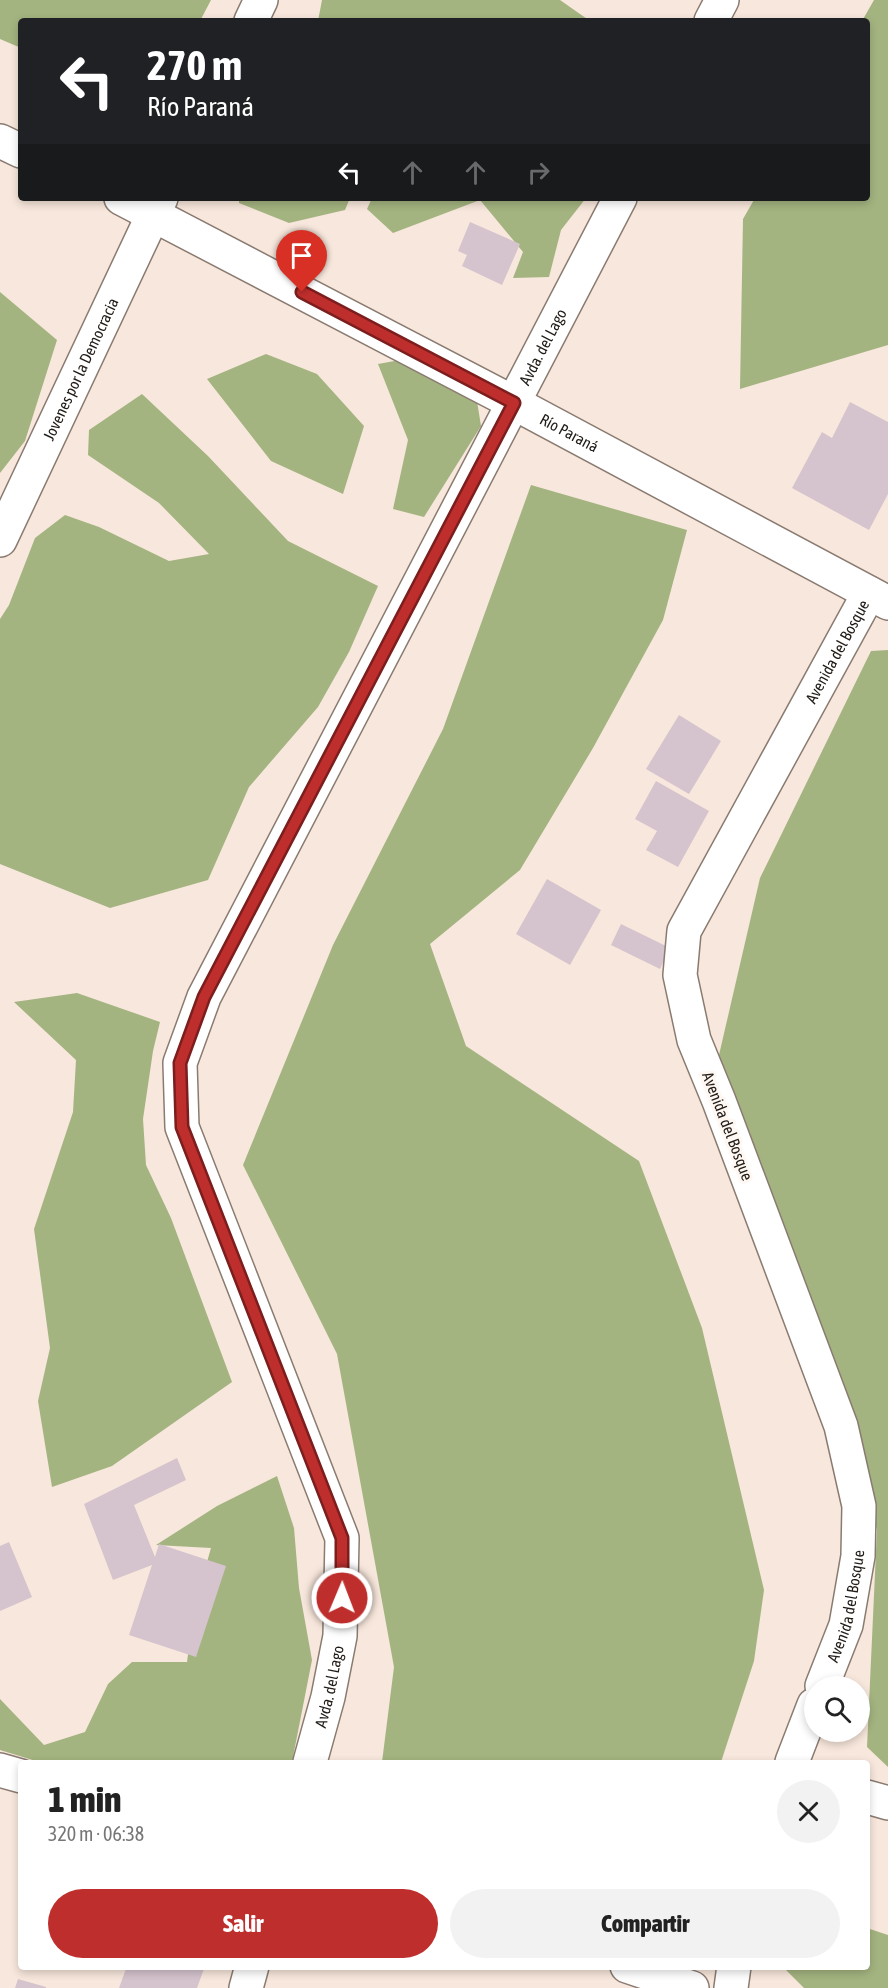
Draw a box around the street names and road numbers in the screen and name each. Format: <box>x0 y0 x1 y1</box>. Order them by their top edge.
street label: Jovenes por la Democracia <box>39 295 122 443</box>
street label: Avda. del Lago <box>515 306 570 388</box>
street label: Río Paraná <box>537 410 602 455</box>
street label: Avenida del Bosque <box>802 597 872 706</box>
street label: Avenida del Bosque <box>698 1069 757 1183</box>
street label: Avenida del Bosque <box>823 1550 867 1665</box>
street label: Avda. del Lago <box>311 1644 347 1729</box>

